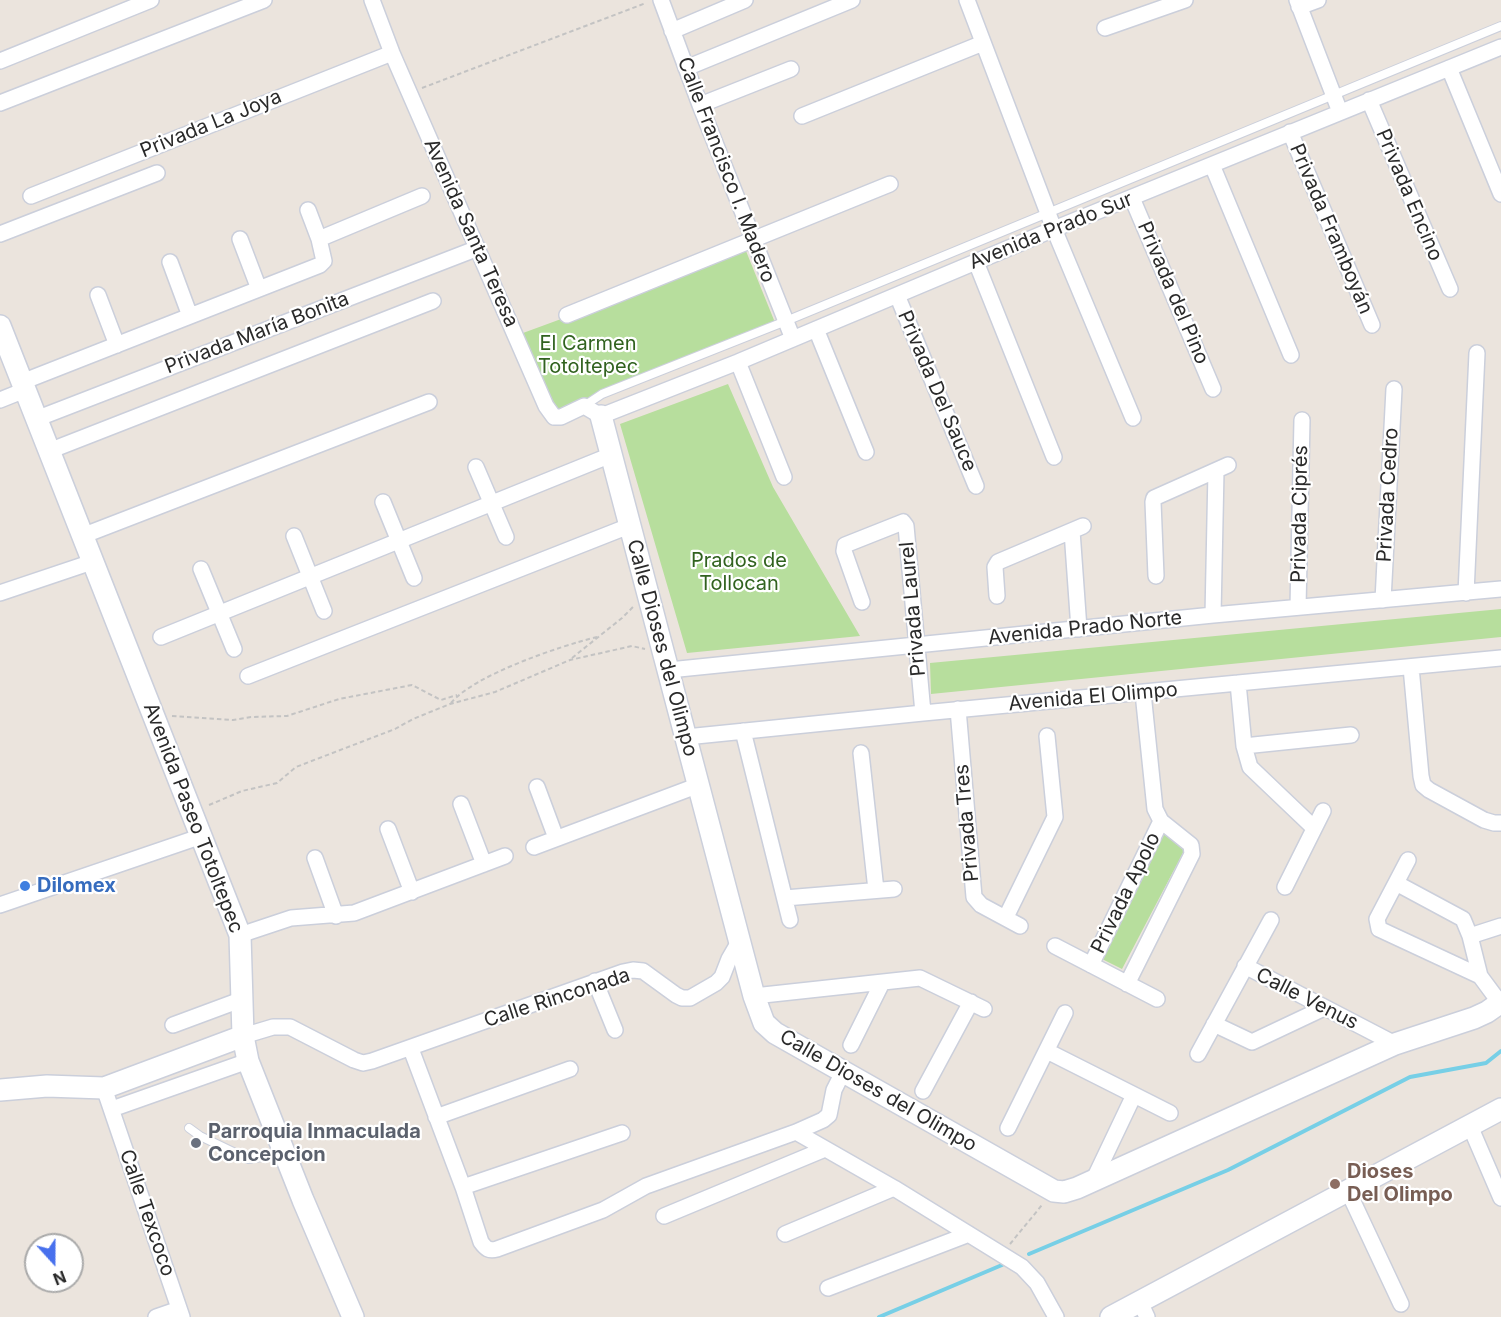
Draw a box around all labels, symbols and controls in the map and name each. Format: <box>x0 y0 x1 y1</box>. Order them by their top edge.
street label: Calle Francisco I. Madero <box>672 54 780 286</box>
street label: Privada La Joya <box>137 85 285 163</box>
street label: Privada Encino <box>1370 125 1448 265</box>
street label: Avenida Santa Teresa <box>419 135 523 331</box>
street label: Privada Framboyán <box>1284 140 1378 318</box>
street label: Avenida Prado Sur <box>966 187 1136 275</box>
street label: Privada del Pino <box>1132 218 1214 368</box>
street label: Privada María Bonita <box>161 287 353 379</box>
street label: Privada Del Sauce <box>892 307 982 475</box>
park label: El Carmen Totoltepec <box>538 332 638 379</box>
street label: Privada Cedro <box>1372 427 1404 563</box>
street label: Privada Ciprés <box>1287 445 1313 583</box>
street label: Calle Dioses del Olimpo <box>621 537 703 759</box>
street label: Privada Laurel <box>895 541 931 677</box>
park label: Prados de Tollocan <box>691 549 787 596</box>
street label: Avenida Prado Norte <box>987 606 1183 650</box>
street label: Avenida El Olimpo <box>1007 678 1179 716</box>
street label: Avenida Paseo Totoltepec <box>138 699 248 937</box>
street label: Privada Tres <box>950 763 984 883</box>
street label: Privada Apolo <box>1086 829 1166 957</box>
place label: Dilomex <box>37 874 116 898</box>
marker: Dilomex <box>18 879 32 893</box>
street label: Calle Rinconada <box>481 963 633 1033</box>
street label: Calle Venus <box>1252 963 1362 1035</box>
street label: Calle Dioses del Olimpo <box>775 1025 981 1157</box>
place label: Parroquia Inmaculada Concepcion <box>208 1120 421 1167</box>
marker: Parroquia Inmaculada Concepcion <box>189 1136 203 1150</box>
street label: Calle Texcoco <box>114 1146 180 1280</box>
place label: Dioses Del Olimpo <box>1347 1160 1453 1207</box>
marker: Dioses Del Olimpo <box>1328 1177 1342 1191</box>
north arrow <box>24 1233 84 1293</box>
text: N <box>50 1266 69 1289</box>

